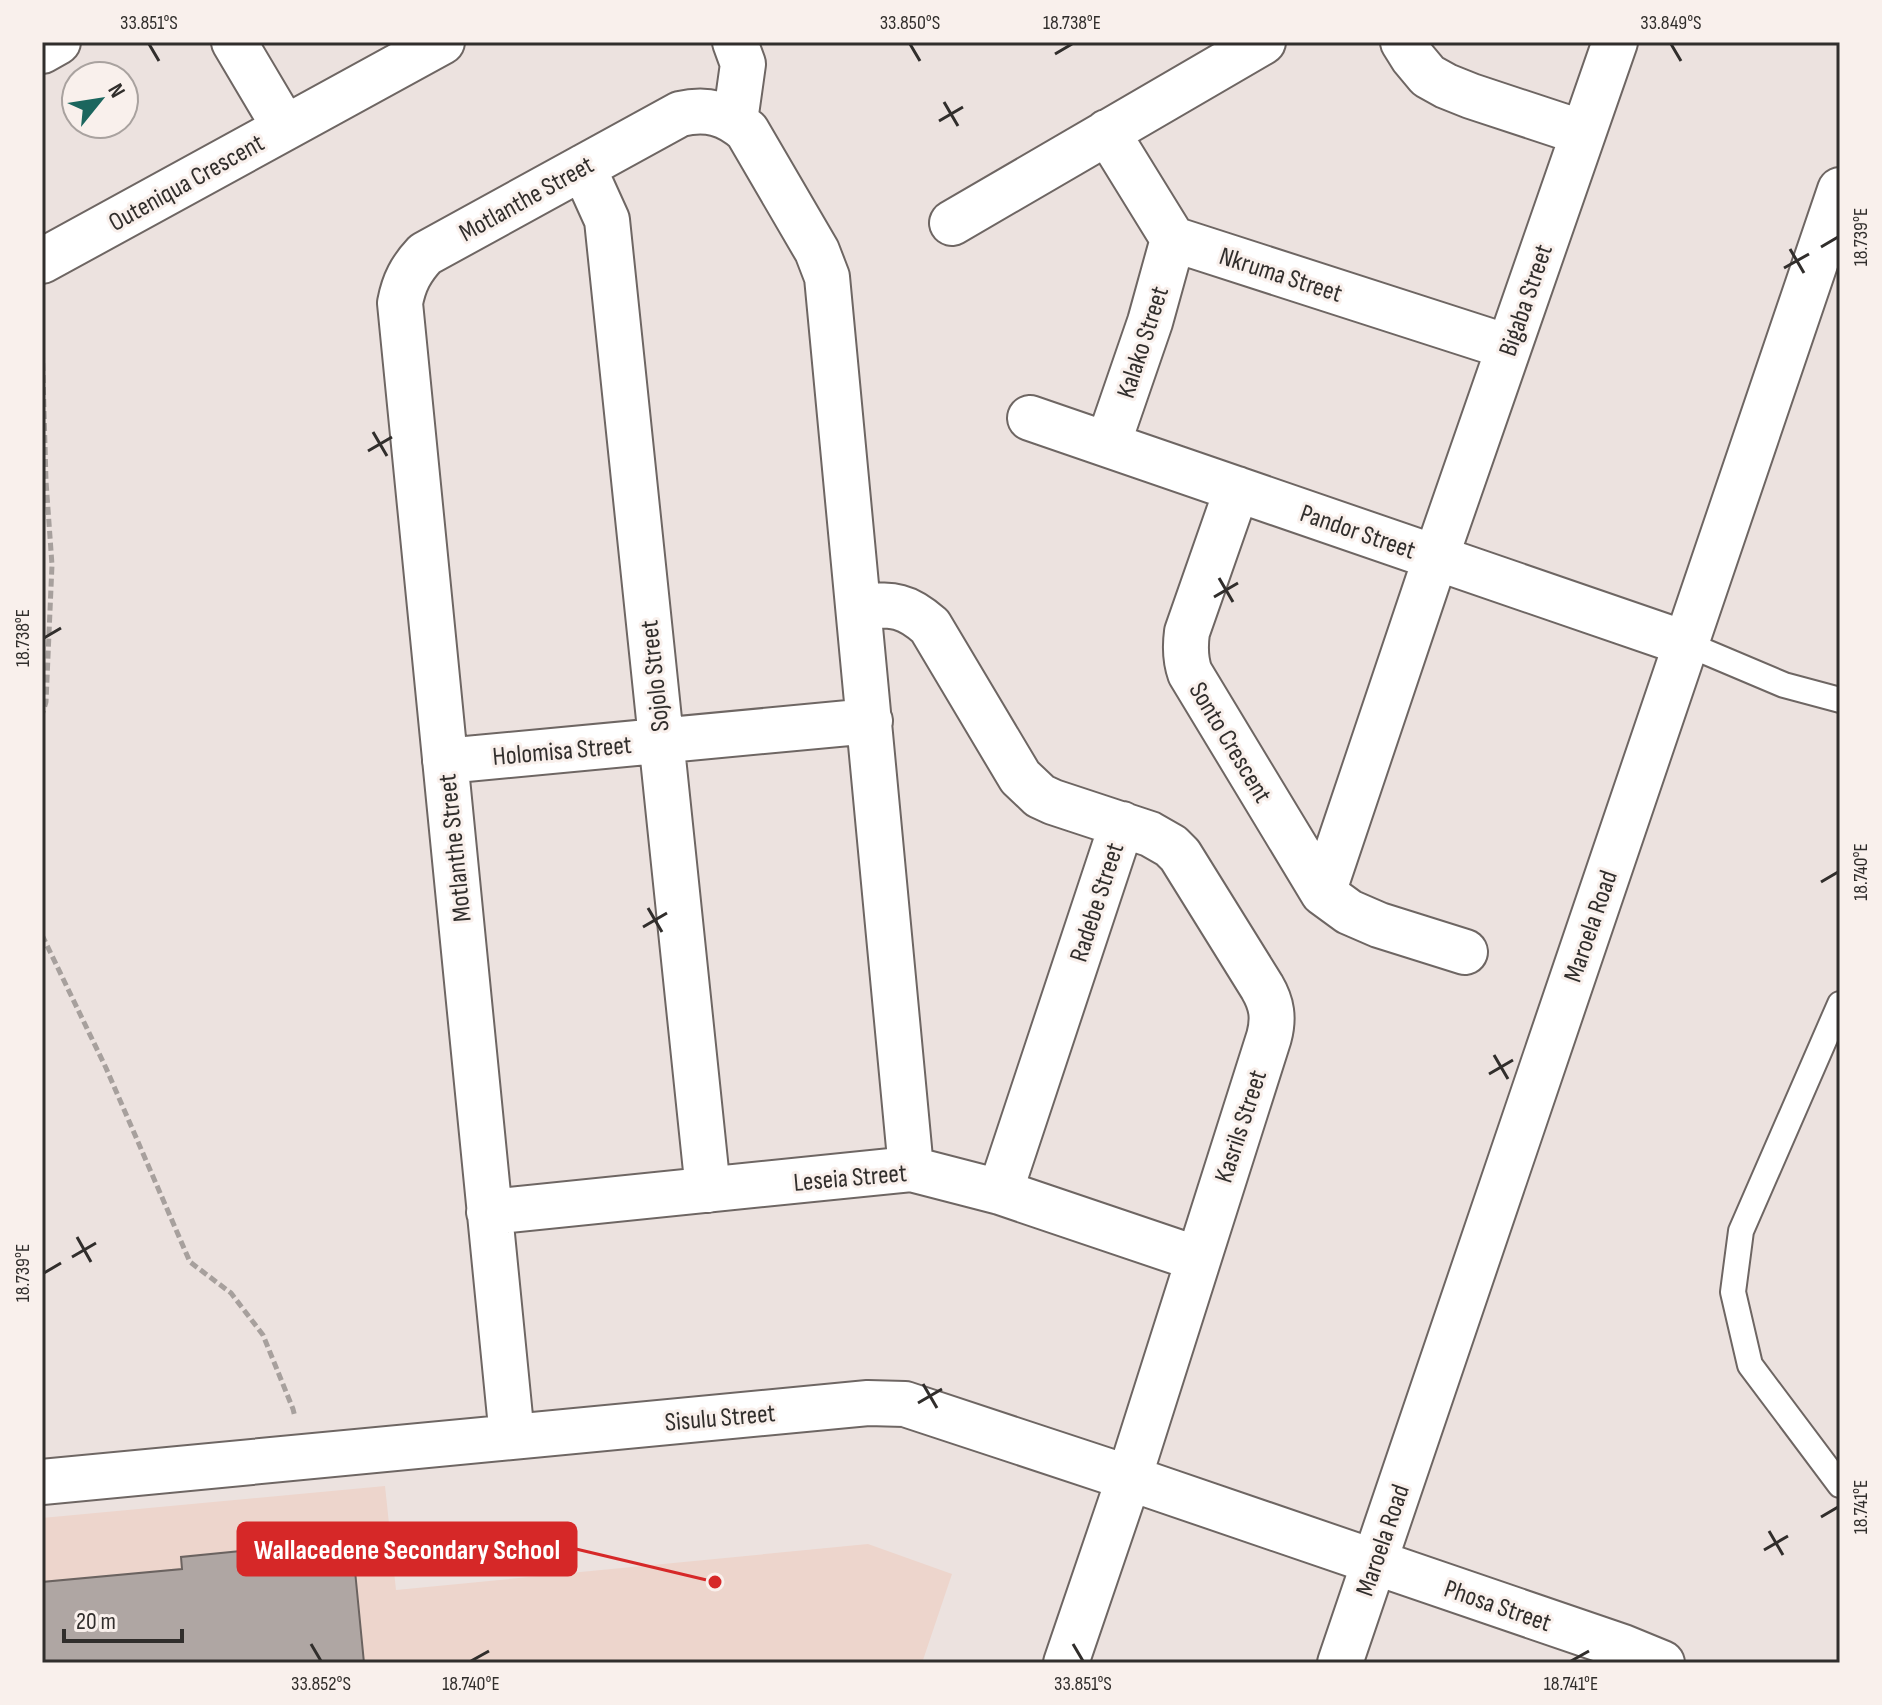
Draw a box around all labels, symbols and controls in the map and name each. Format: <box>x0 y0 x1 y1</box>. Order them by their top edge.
text: 33.851°S <box>120 11 178 35</box>
text: 33.850°S <box>880 11 940 35</box>
text: 18.738°E <box>1043 11 1101 35</box>
text: 33.849°S <box>1640 11 1702 35</box>
north arrow <box>60 60 140 140</box>
text: N <box>101 79 131 103</box>
street label: Outeniqua Crescent <box>104 128 270 239</box>
street label: Motlanthe Street <box>454 150 599 249</box>
text: 18.739°E <box>1849 208 1873 266</box>
street label: Bigaba Street <box>1493 240 1560 360</box>
street label: Nkruma Street <box>1215 241 1346 310</box>
street label: Kalako Street <box>1111 283 1176 402</box>
street label: Pandor Street <box>1296 498 1419 567</box>
text: 18.738°E <box>11 609 35 667</box>
street label: Sojolo Street <box>634 618 677 733</box>
street label: Sonto Crescent <box>1182 677 1278 809</box>
street label: Holomisa Street <box>491 730 633 773</box>
street label: Motlanthe Street <box>432 772 479 923</box>
street label: Radebe Street <box>1064 839 1131 966</box>
text: 18.740°E <box>1849 843 1873 901</box>
street label: Maroela Road <box>1558 867 1625 986</box>
street label: Kasrils Street <box>1209 1066 1274 1187</box>
street label: Leseia Street <box>792 1158 908 1199</box>
text: 18.739°E <box>11 1244 35 1302</box>
street label: Sisulu Street <box>664 1398 777 1439</box>
text: 18.741°E <box>1849 1480 1873 1534</box>
street label: Maroela Road <box>1350 1481 1417 1600</box>
callout: Wallacedene Secondary School <box>238 1523 576 1575</box>
text: Wallacedene Secondary School <box>254 1534 560 1567</box>
street label: Phosa Street <box>1440 1574 1555 1639</box>
scale bar <box>64 1593 182 1643</box>
text: 20 m <box>76 1607 116 1636</box>
text: 33.852°S <box>291 1672 351 1696</box>
text: 18.740°E <box>442 1672 500 1696</box>
text: 33.851°S <box>1054 1672 1112 1696</box>
text: 18.741°E <box>1544 1672 1598 1696</box>

